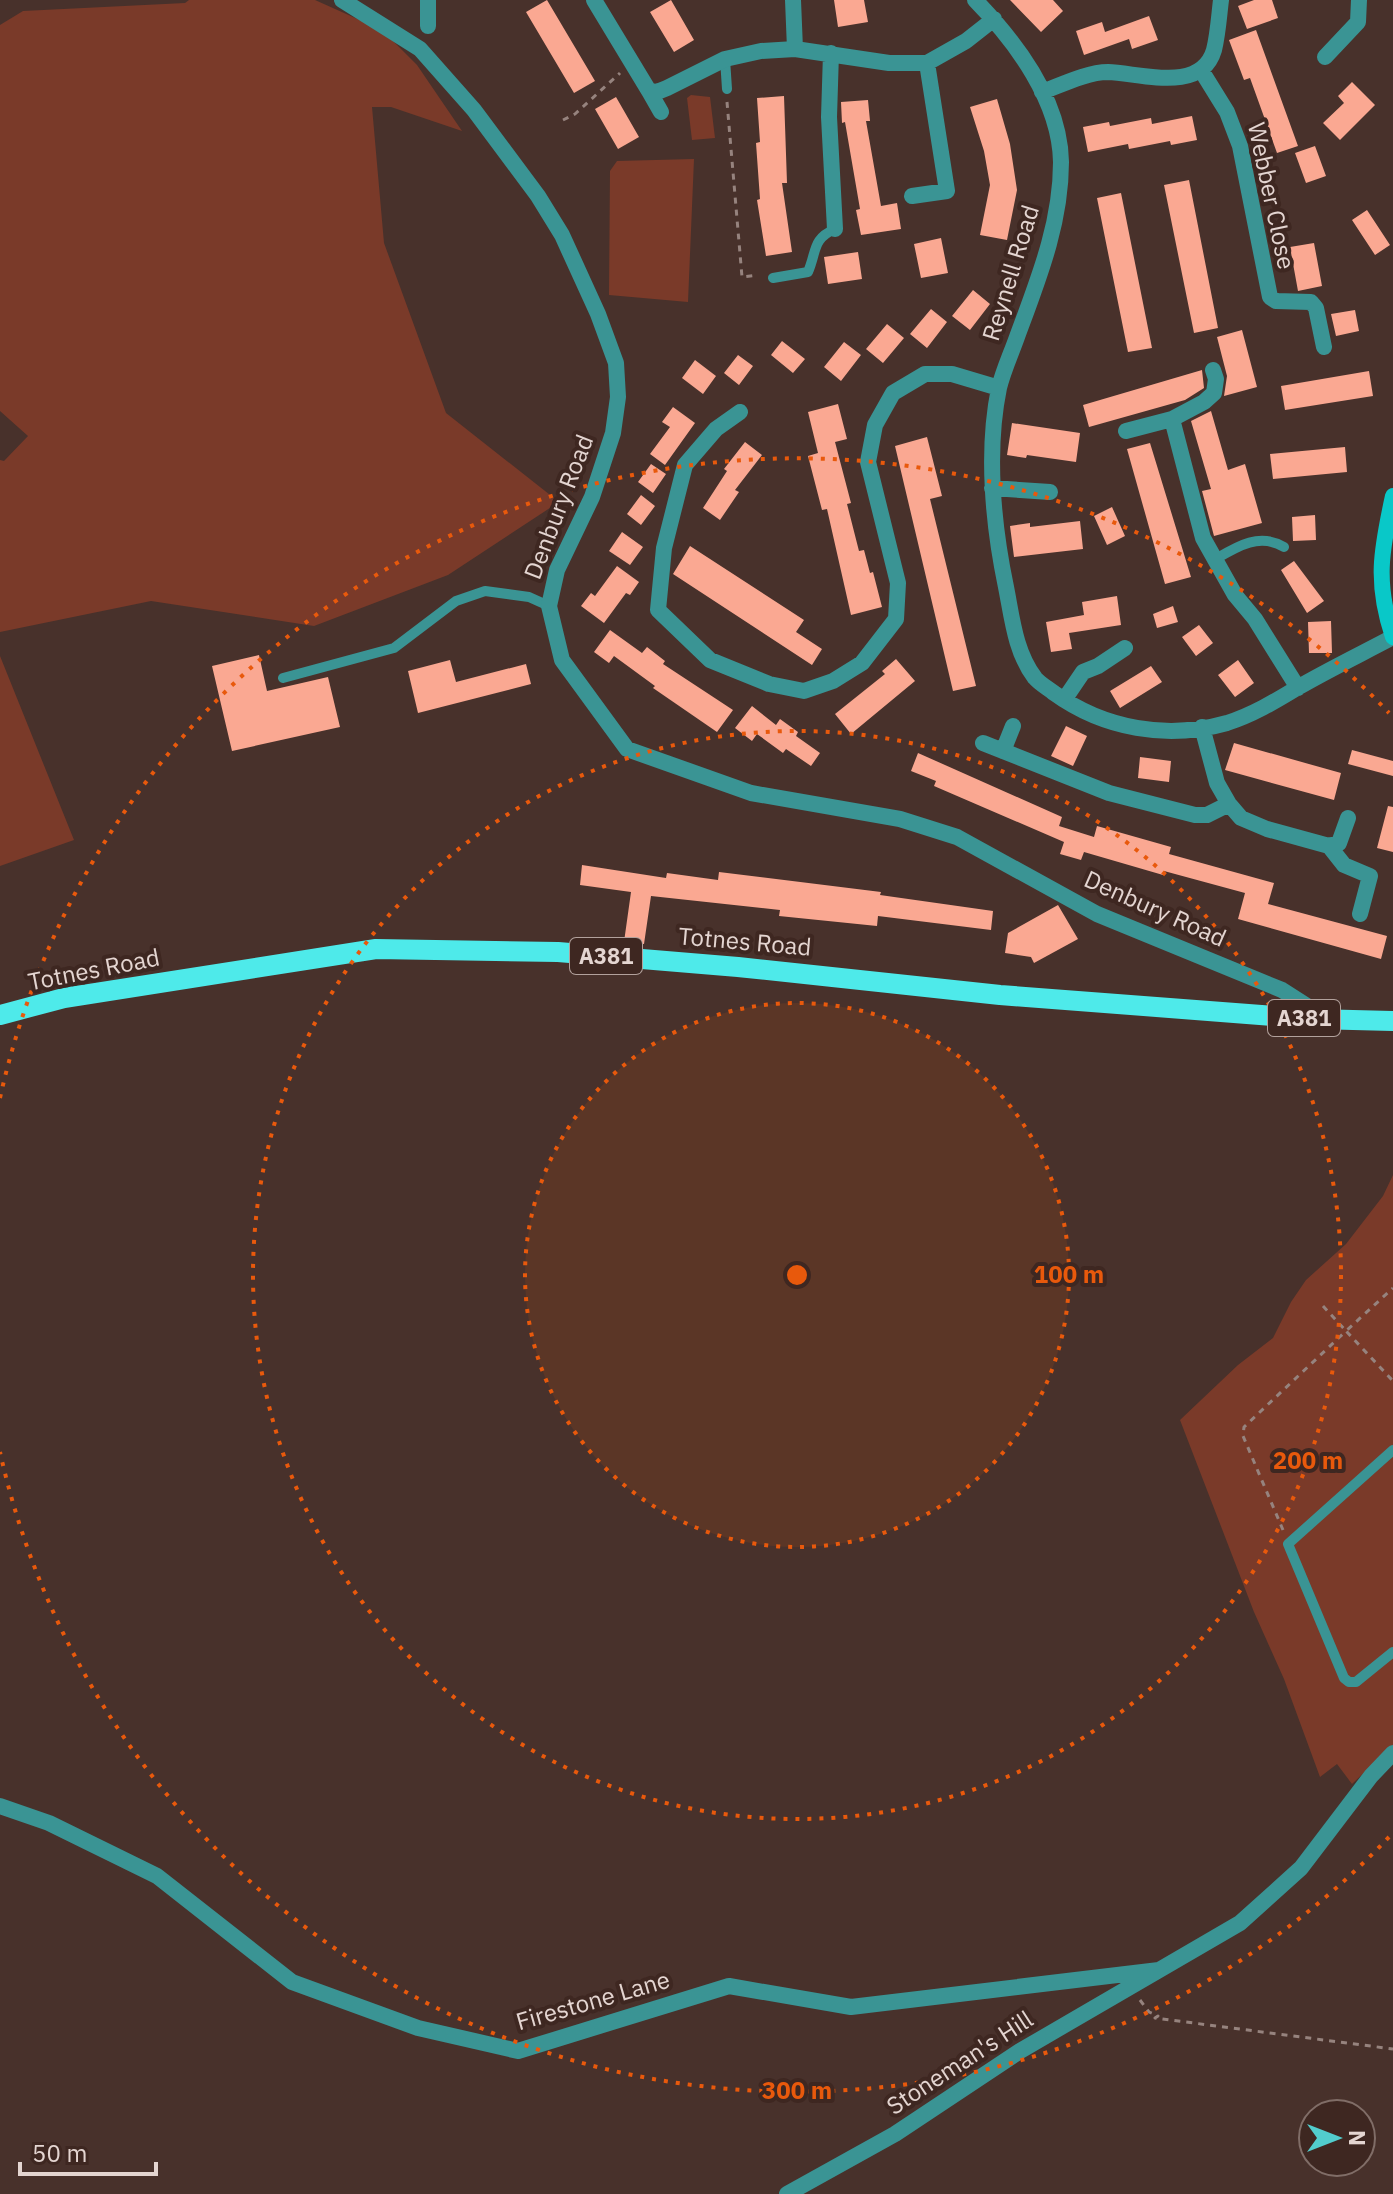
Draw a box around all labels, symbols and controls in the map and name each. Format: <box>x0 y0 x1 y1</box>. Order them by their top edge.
street label: Webber Close <box>1241 119 1303 272</box>
street label: Reynell Road <box>974 201 1046 345</box>
street label: Denbury Road <box>516 430 600 583</box>
street label: Denbury Road <box>1079 862 1231 954</box>
street label: Totnes Road <box>677 919 813 963</box>
road number: A381 <box>570 938 642 974</box>
street label: Totnes Road <box>25 941 162 997</box>
road number: A381 <box>1268 1000 1340 1036</box>
text: 100 m <box>1034 1258 1104 1290</box>
centre of rings <box>783 1261 811 1289</box>
text: 200 m <box>1273 1444 1343 1476</box>
street label: Firestone Lane <box>512 1963 673 2037</box>
street label: Stoneman's Hill <box>880 2003 1039 2121</box>
text: 300 m <box>762 2074 832 2106</box>
north arrow <box>1297 2098 1377 2178</box>
scale bar <box>20 2126 156 2176</box>
text: N <box>1343 2130 1372 2146</box>
text: 50 m <box>32 2137 87 2169</box>

